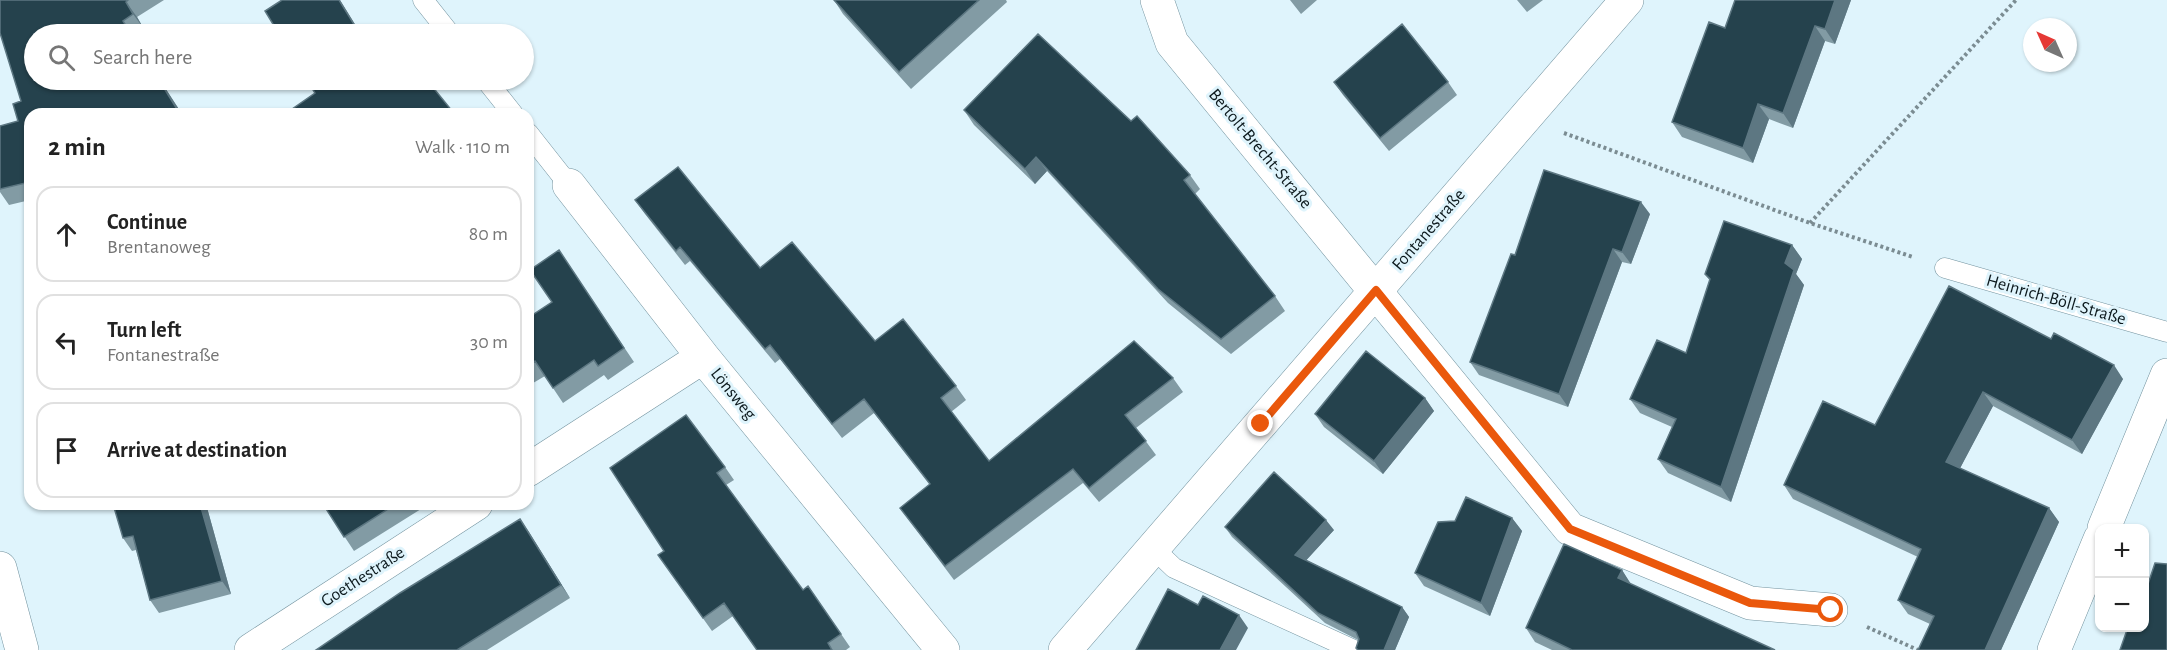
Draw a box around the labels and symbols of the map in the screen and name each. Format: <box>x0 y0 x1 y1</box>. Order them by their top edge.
north arrow <box>2023 18 2077 72</box>
street label: Bertolt-Brecht-Straße <box>1205 86 1315 212</box>
street label: Fontanestraße <box>1389 186 1469 274</box>
street label: Heinrich-Böll-Straße <box>1984 271 2128 329</box>
street label: Lönsweg <box>707 365 759 423</box>
route end <box>1247 410 1273 436</box>
street label: Goethestraße <box>318 543 408 611</box>
route start <box>1817 596 1843 622</box>

